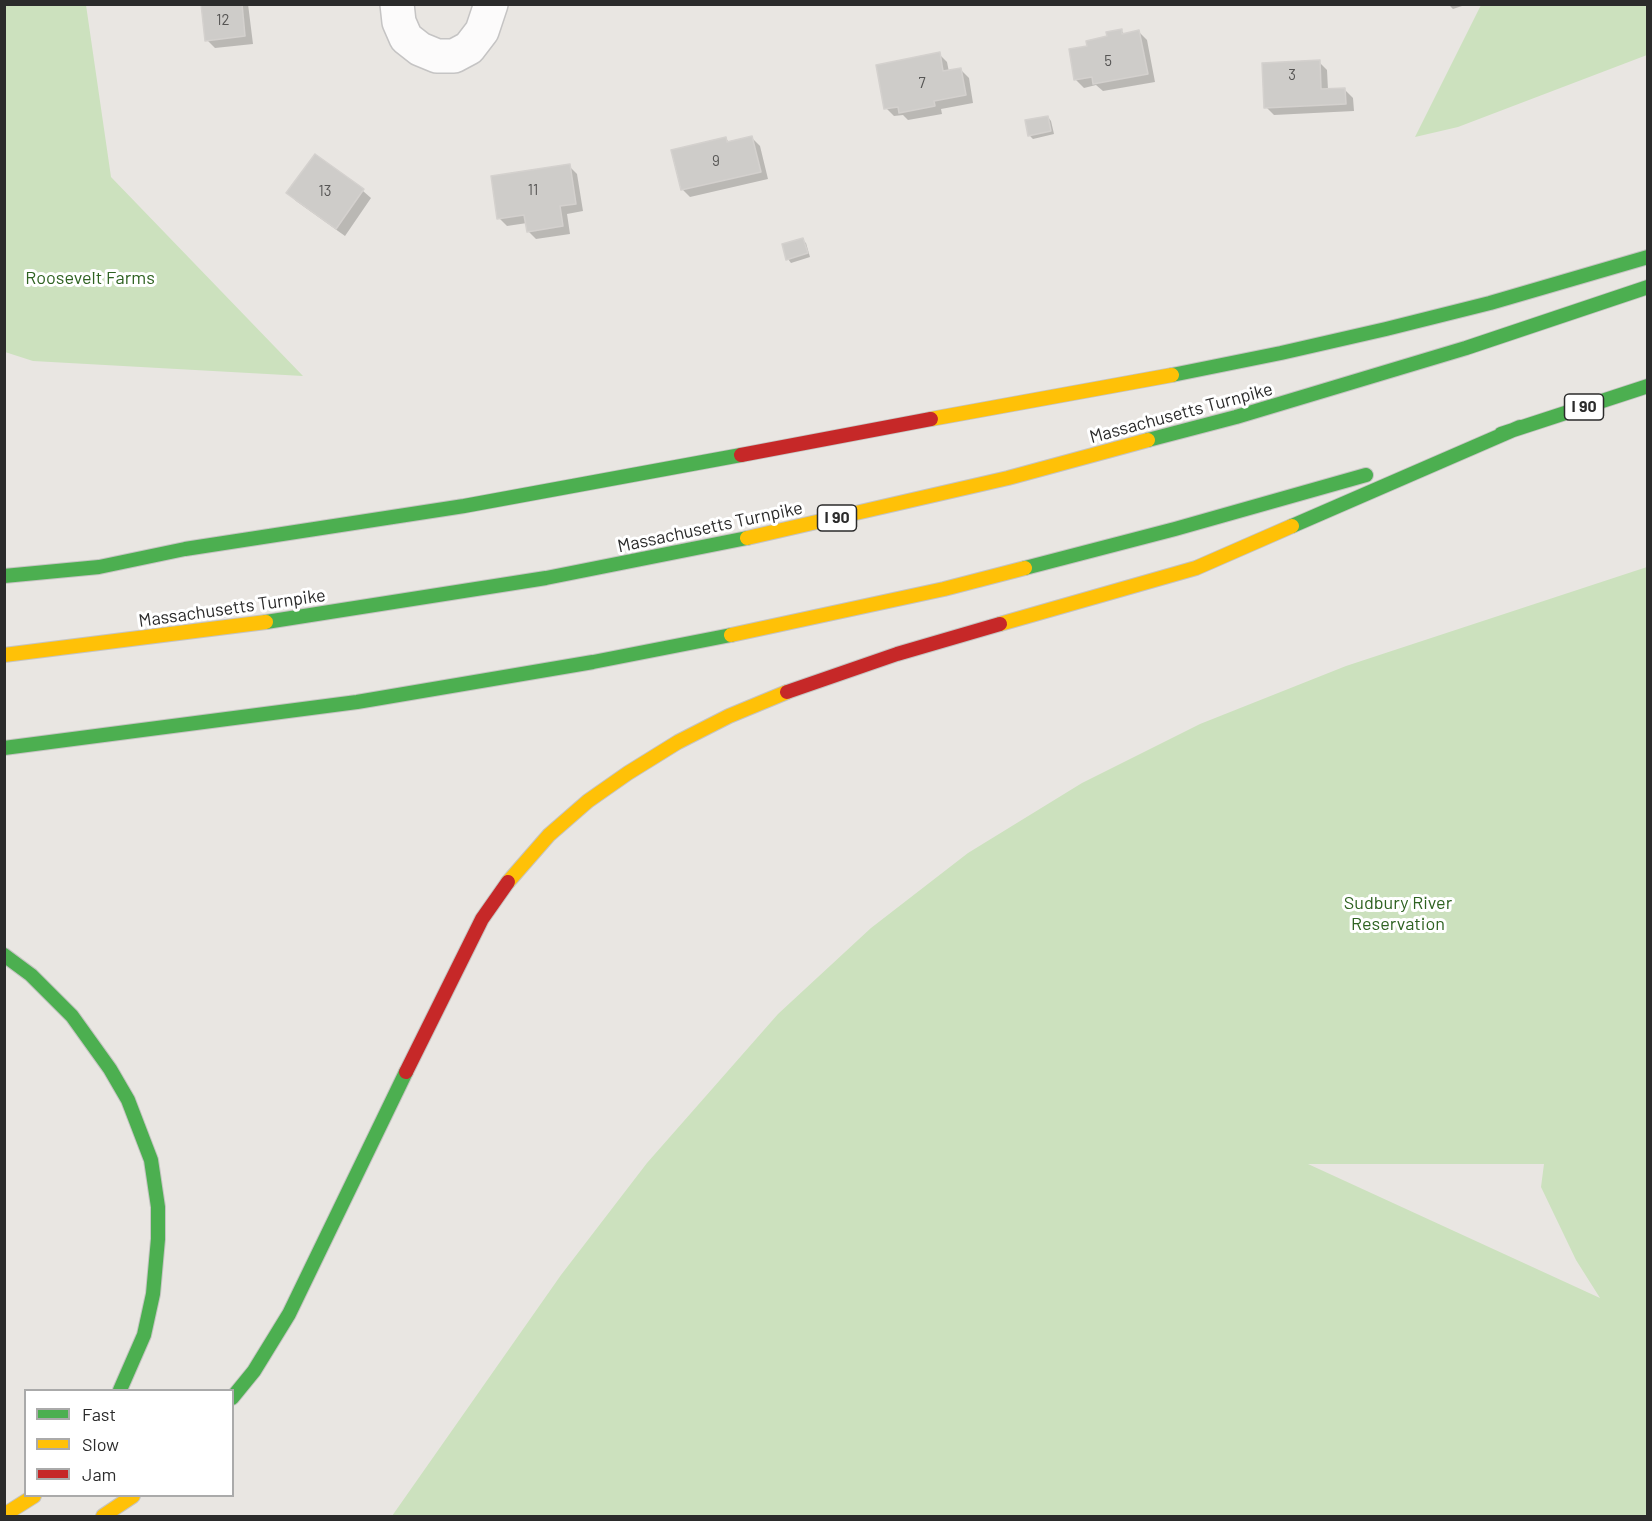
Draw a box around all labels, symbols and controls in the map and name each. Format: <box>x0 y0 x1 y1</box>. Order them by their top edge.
house number: 12 <box>216 11 230 29</box>
house number: 5 <box>1104 52 1112 70</box>
house number: 3 <box>1288 66 1296 84</box>
house number: 7 <box>918 74 926 92</box>
house number: 9 <box>712 152 720 170</box>
house number: 11 <box>528 181 538 199</box>
house number: 13 <box>319 182 331 200</box>
park label: Roosevelt Farms <box>25 267 155 289</box>
street label: Massachusetts Turnpike <box>1087 378 1275 448</box>
road number: I 90 <box>1564 394 1604 420</box>
street label: Massachusetts Turnpike <box>615 497 805 557</box>
road number: I 90 <box>818 505 856 531</box>
street label: Massachusetts Turnpike <box>137 584 327 632</box>
park label: Sudbury River Reservation <box>1344 892 1452 934</box>
legend <box>24 1389 234 1497</box>
text: Fast <box>82 1403 116 1425</box>
text: Slow <box>82 1433 119 1455</box>
text: Jam <box>82 1463 116 1485</box>

